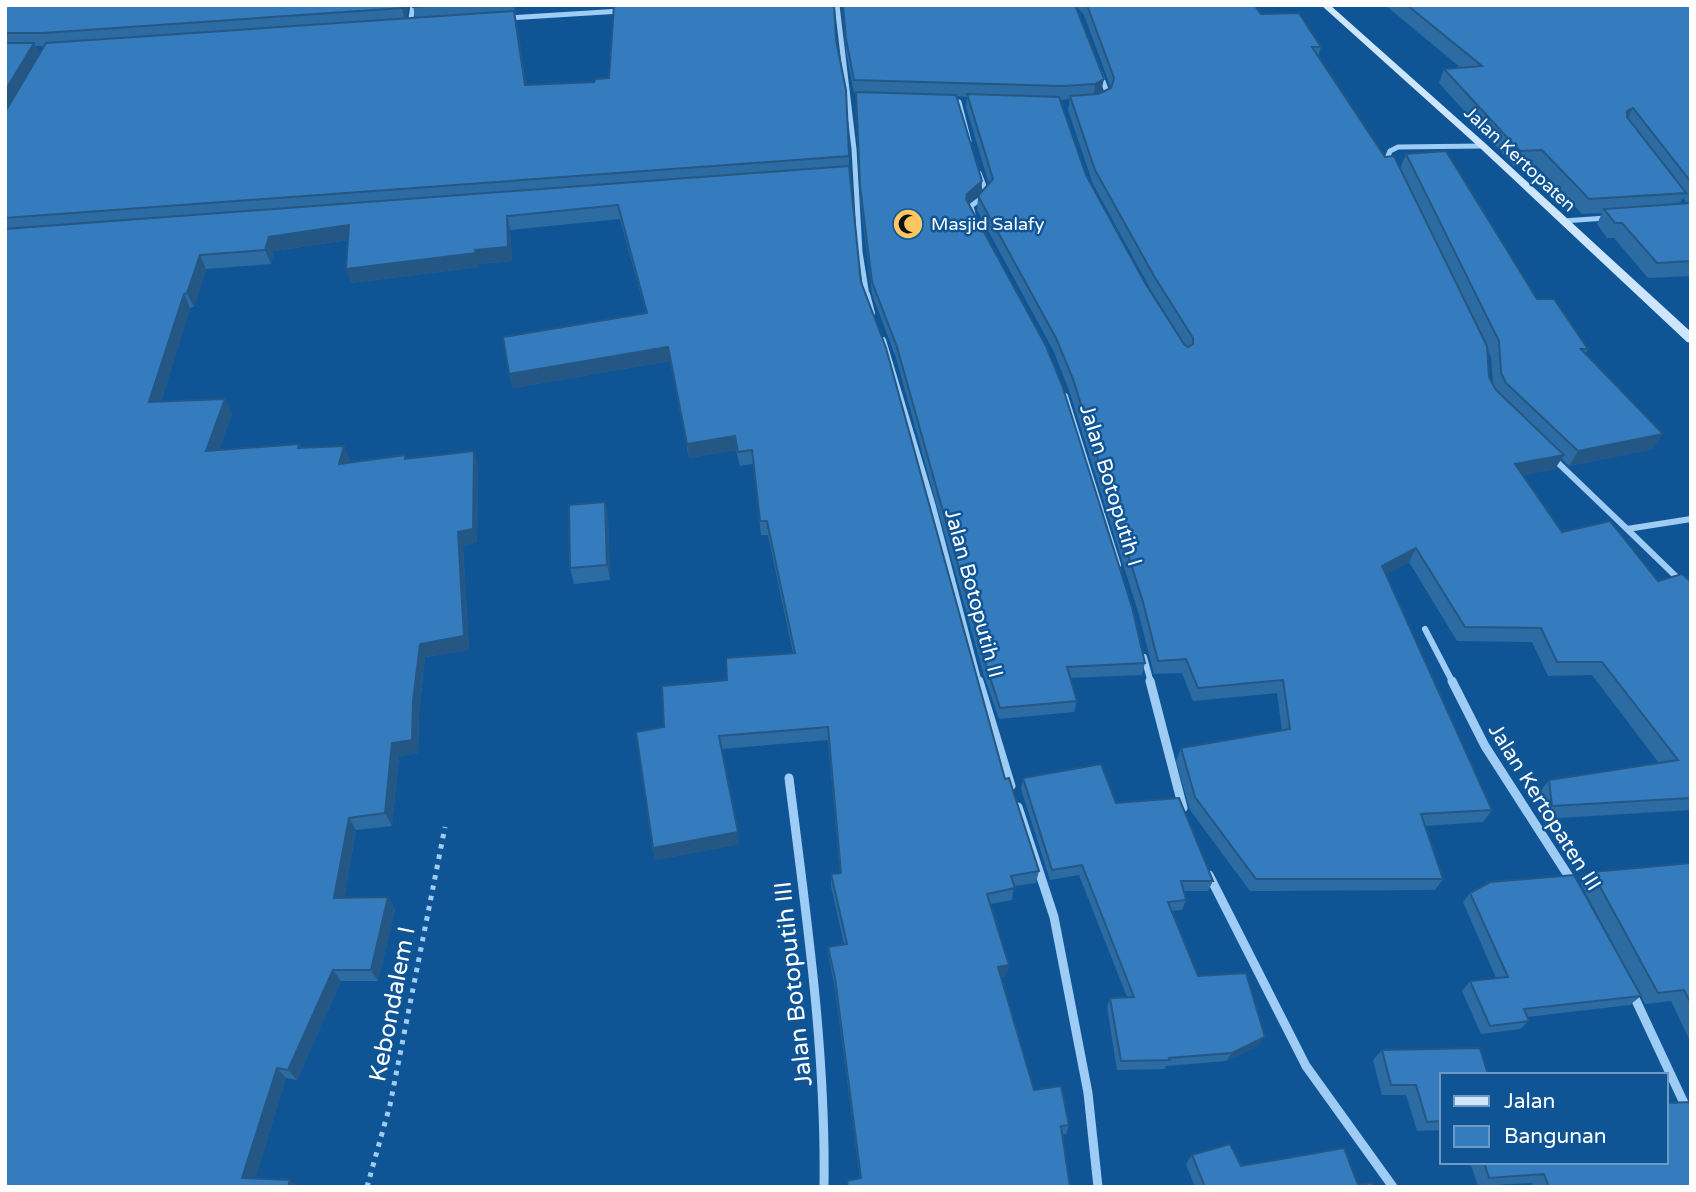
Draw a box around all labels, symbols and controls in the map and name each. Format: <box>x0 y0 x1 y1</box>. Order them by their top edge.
street label: Jalan Kertopaten <box>1460 102 1580 216</box>
mosque icon: Masjid Salafy <box>891 207 925 241</box>
place label: Masjid Salafy <box>931 213 1045 235</box>
street label: Jalan Botoputih I <box>1074 401 1147 569</box>
street label: Jalan Botoputih II <box>939 506 1008 680</box>
street label: Jalan Kertopaten III <box>1483 719 1606 895</box>
street label: Jalan Botoputih III <box>768 880 819 1088</box>
street label: Kebondalem I <box>363 924 422 1084</box>
legend <box>1440 1073 1668 1164</box>
text: Jalan <box>1504 1089 1555 1114</box>
text: Bangunan <box>1504 1124 1607 1149</box>

